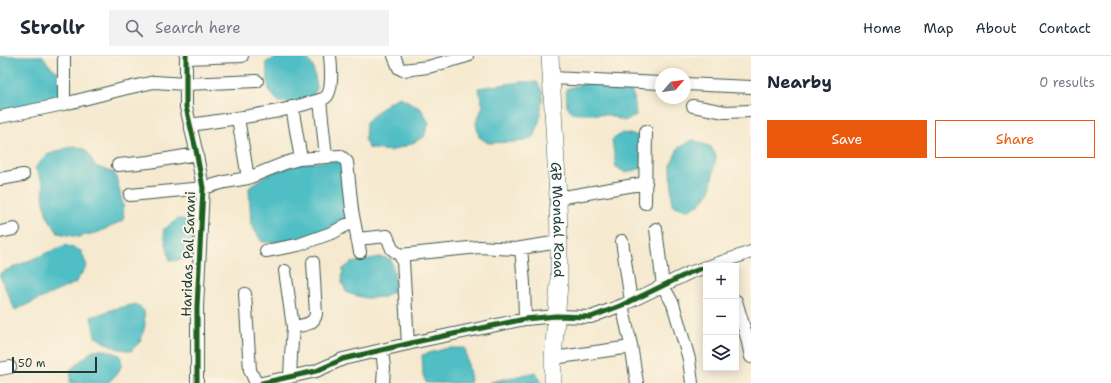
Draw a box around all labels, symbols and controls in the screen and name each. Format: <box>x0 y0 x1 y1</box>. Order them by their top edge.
search box <box>109 10 389 46</box>
text: Strollr <box>20 15 85 40</box>
icon: search <box>123 17 145 39</box>
text: Search here <box>155 18 241 38</box>
text: Home <box>863 19 902 37</box>
text: Map <box>924 19 954 37</box>
text: About <box>976 19 1017 37</box>
text: Contact <box>1039 19 1091 37</box>
north arrow <box>655 68 691 104</box>
text: Nearby <box>767 71 832 93</box>
text: 0 results <box>1039 74 1095 91</box>
button: Save <box>767 120 927 158</box>
button: Share <box>935 120 1095 158</box>
street label: GB Mondal Road <box>547 161 568 278</box>
street label: Haridas Pal Sarani <box>177 191 199 317</box>
map controls <box>703 263 739 371</box>
button: + <box>703 263 739 299</box>
button: − <box>703 299 739 335</box>
button: layers <box>703 335 739 371</box>
scale bar <box>12 355 97 374</box>
text: 50 m <box>18 356 46 371</box>

